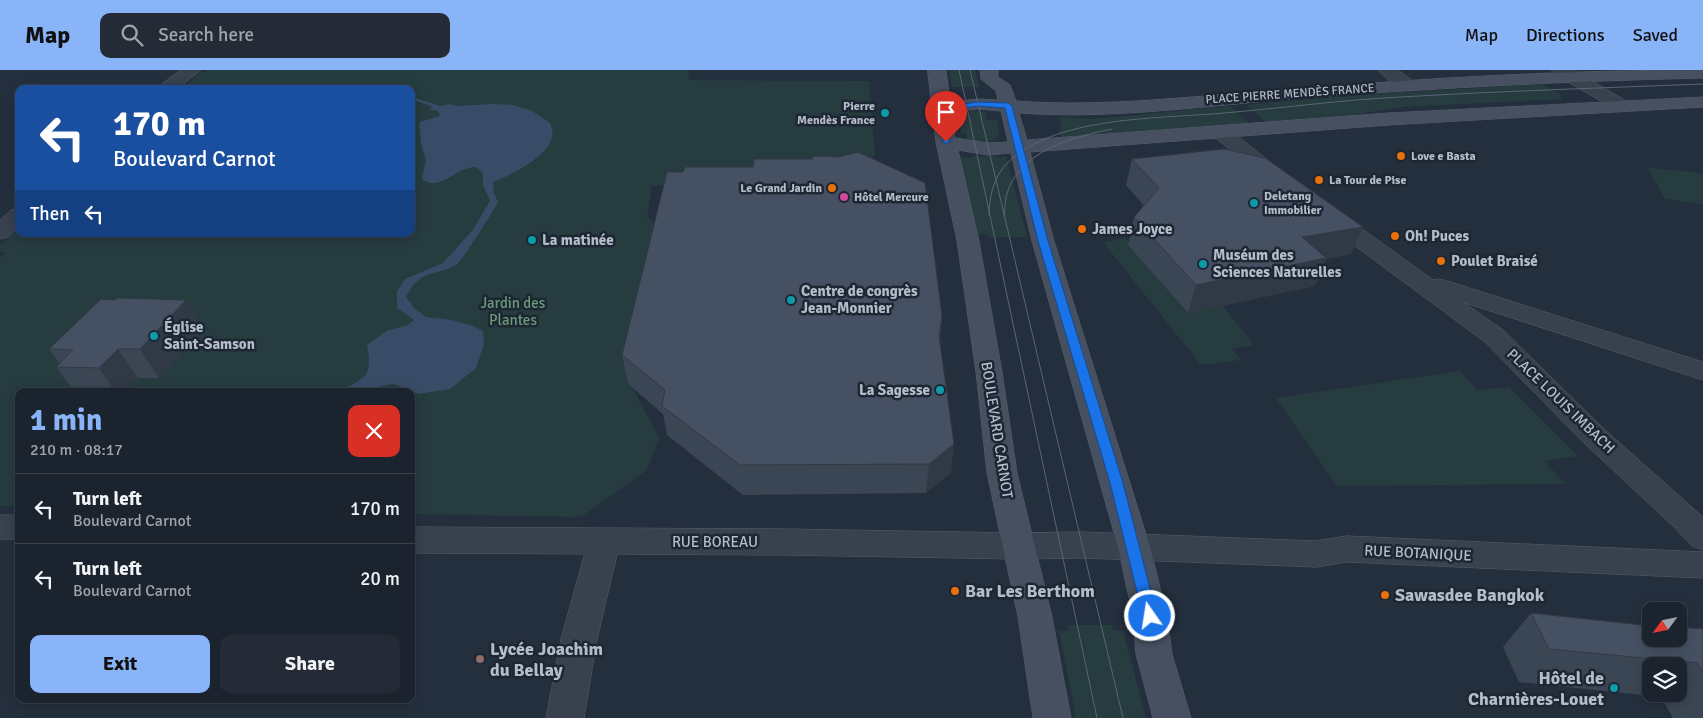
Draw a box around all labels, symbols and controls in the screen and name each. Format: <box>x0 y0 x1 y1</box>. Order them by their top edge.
search box <box>100 13 450 58</box>
text: Map <box>25 20 70 50</box>
icon: search <box>118 21 146 49</box>
text: Search here <box>158 23 254 47</box>
text: Map <box>1465 24 1498 46</box>
text: Directions <box>1526 24 1605 46</box>
text: Saved <box>1633 24 1678 46</box>
street label: PLACE PIERRE MENDÈS FRANCE <box>1205 81 1375 107</box>
pin <box>925 91 967 142</box>
icon: arrive <box>932 98 960 126</box>
place label: Pierre Mendès France <box>797 99 875 128</box>
text: 170 m <box>113 102 206 145</box>
icon: left <box>30 105 95 170</box>
marker: Pierre Mendès France <box>879 107 891 119</box>
text: Boulevard Carnot <box>113 145 276 172</box>
place label: Love e Basta <box>1411 149 1476 164</box>
marker: Love e Basta <box>1395 150 1407 162</box>
place label: La Tour de Pise <box>1329 173 1406 188</box>
marker: La Tour de Pise <box>1313 174 1325 186</box>
place label: Le Grand Jardin <box>740 181 822 196</box>
marker: Le Grand Jardin <box>826 182 838 194</box>
place label: Deletang Immobilier <box>1264 189 1322 218</box>
place label: Hôtel Mercure <box>854 190 929 205</box>
marker: Hôtel Mercure <box>838 191 850 203</box>
marker: Deletang Immobilier <box>1248 197 1260 209</box>
icon: left <box>80 200 108 228</box>
text: Then <box>30 202 70 226</box>
place label: James Joyce <box>1092 220 1172 238</box>
marker: James Joyce <box>1076 223 1088 235</box>
place label: Oh! Puces <box>1405 227 1469 245</box>
marker: Oh! Puces <box>1389 230 1401 242</box>
place label: La matinée <box>542 231 614 249</box>
marker: La matinée <box>526 234 538 246</box>
place label: Muséum des Sciences Naturelles <box>1213 246 1342 281</box>
place label: Poulet Braisé <box>1451 252 1538 270</box>
marker: Poulet Braisé <box>1435 255 1447 267</box>
marker: Muséum des Sciences Naturelles <box>1197 258 1209 270</box>
place label: Centre de congrès Jean-Monnier <box>801 282 918 317</box>
park label: Jardin des Plantes <box>481 294 546 329</box>
marker: Centre de congrès Jean-Monnier <box>785 294 797 306</box>
place label: Église Saint-Samson <box>164 317 255 353</box>
marker: Église Saint-Samson <box>148 330 160 342</box>
street label: PLACE LOUIS IMBACH <box>1503 345 1619 457</box>
street label: BOULEVARD CARNOT <box>977 360 1017 500</box>
place label: La Sagesse <box>859 381 930 399</box>
marker: La Sagesse <box>934 384 946 396</box>
text: 1 min <box>30 402 102 439</box>
button: close <box>348 405 400 457</box>
text: 210 m · 08:17 <box>30 440 123 460</box>
text: Turn left <box>73 487 142 511</box>
icon: left <box>30 495 58 523</box>
text: 170 m <box>350 497 400 521</box>
text: Boulevard Carnot <box>73 511 191 531</box>
street label: RUE BOREAU <box>672 533 758 551</box>
street label: RUE BOTANIQUE <box>1364 541 1472 565</box>
text: Turn left <box>73 557 142 581</box>
icon: left <box>30 565 58 593</box>
text: 20 m <box>360 567 400 591</box>
place label: Bar Les Berthom <box>965 580 1095 602</box>
text: Boulevard Carnot <box>73 581 191 601</box>
place label: Sawasdee Bangkok <box>1395 584 1545 606</box>
marker: Bar Les Berthom <box>949 585 961 597</box>
position arrow <box>1123 589 1175 641</box>
marker: Sawasdee Bangkok <box>1379 589 1391 601</box>
north arrow <box>1642 602 1688 648</box>
map controls <box>1642 602 1687 702</box>
button: Exit <box>30 635 210 693</box>
button: Share <box>220 635 400 693</box>
place label: Lycée Joachim du Bellay <box>490 638 603 681</box>
marker: Lycée Joachim du Bellay <box>474 653 486 665</box>
button: layers <box>1642 657 1687 702</box>
place label: Hôtel de Charnières-Louet <box>1468 667 1604 710</box>
marker: Hôtel de Charnières-Louet <box>1608 682 1620 694</box>

